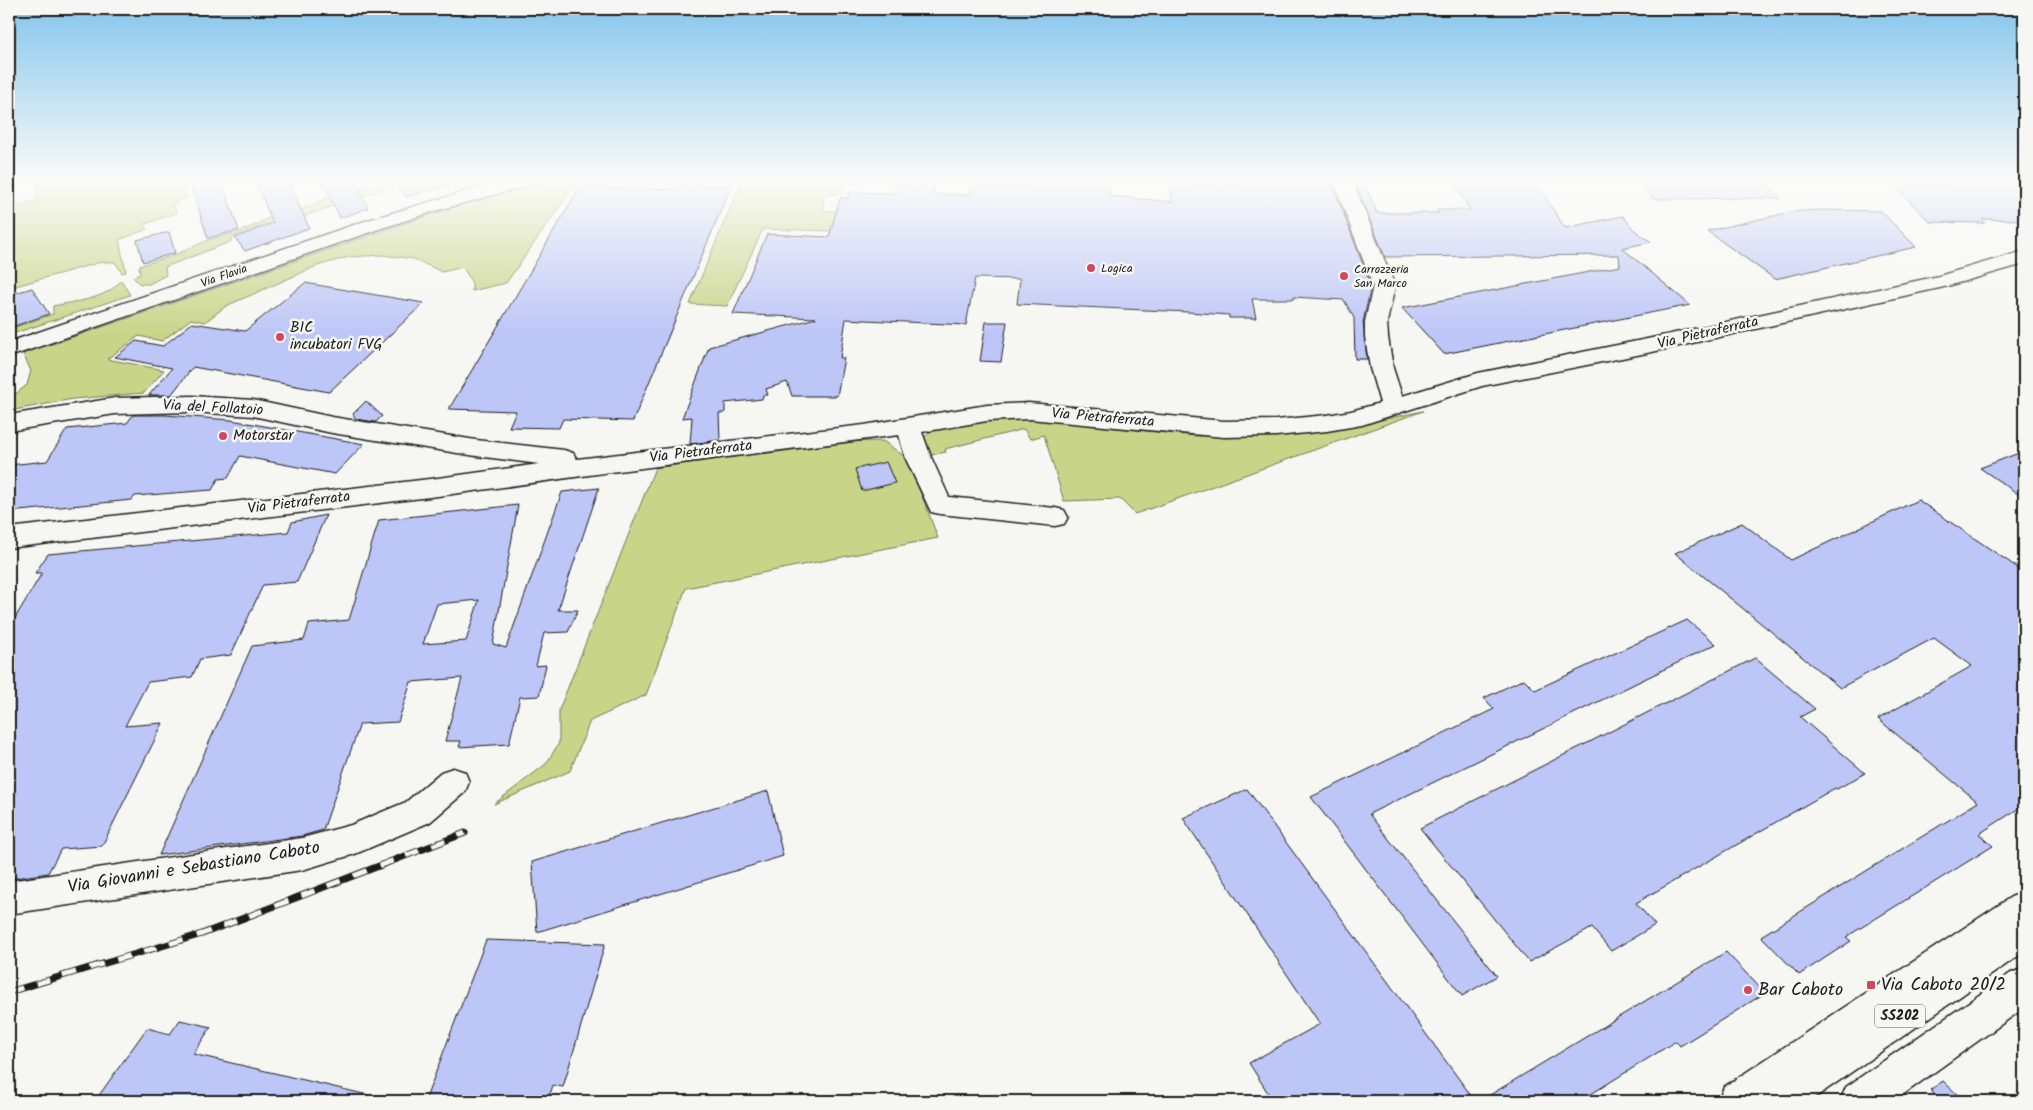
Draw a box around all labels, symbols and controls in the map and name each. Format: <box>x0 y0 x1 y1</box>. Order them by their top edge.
street label: Via Flavia <box>198 259 250 293</box>
place label: Logica <box>1101 259 1133 278</box>
place label: Carrozzeria San Marco <box>1354 260 1409 293</box>
marker: Logica <box>1085 262 1097 274</box>
marker: Carrozzeria San Marco <box>1338 270 1350 282</box>
street label: Via Pietraferrata <box>1655 310 1761 356</box>
place label: BIC incubatori FVG <box>290 316 383 357</box>
marker: BIC incubatori FVG <box>274 331 286 343</box>
street label: Via del Follatoio <box>162 393 264 423</box>
street label: Via Pietraferrata <box>1051 402 1155 434</box>
place label: Motorstar <box>233 424 294 448</box>
marker: Motorstar <box>217 430 229 442</box>
street label: Via Pietraferrata <box>648 434 754 470</box>
street label: Via Pietraferrata <box>246 485 352 521</box>
street label: Via Giovanni e Sebastiano Caboto <box>66 834 322 902</box>
place label: Via Caboto 20/2 <box>1881 971 2006 1000</box>
place label: Bar Caboto <box>1758 976 1843 1005</box>
marker: Via Caboto 20/2 <box>1865 979 1877 991</box>
marker: Bar Caboto <box>1742 984 1754 996</box>
road number: SS202 <box>1875 1004 1925 1028</box>

